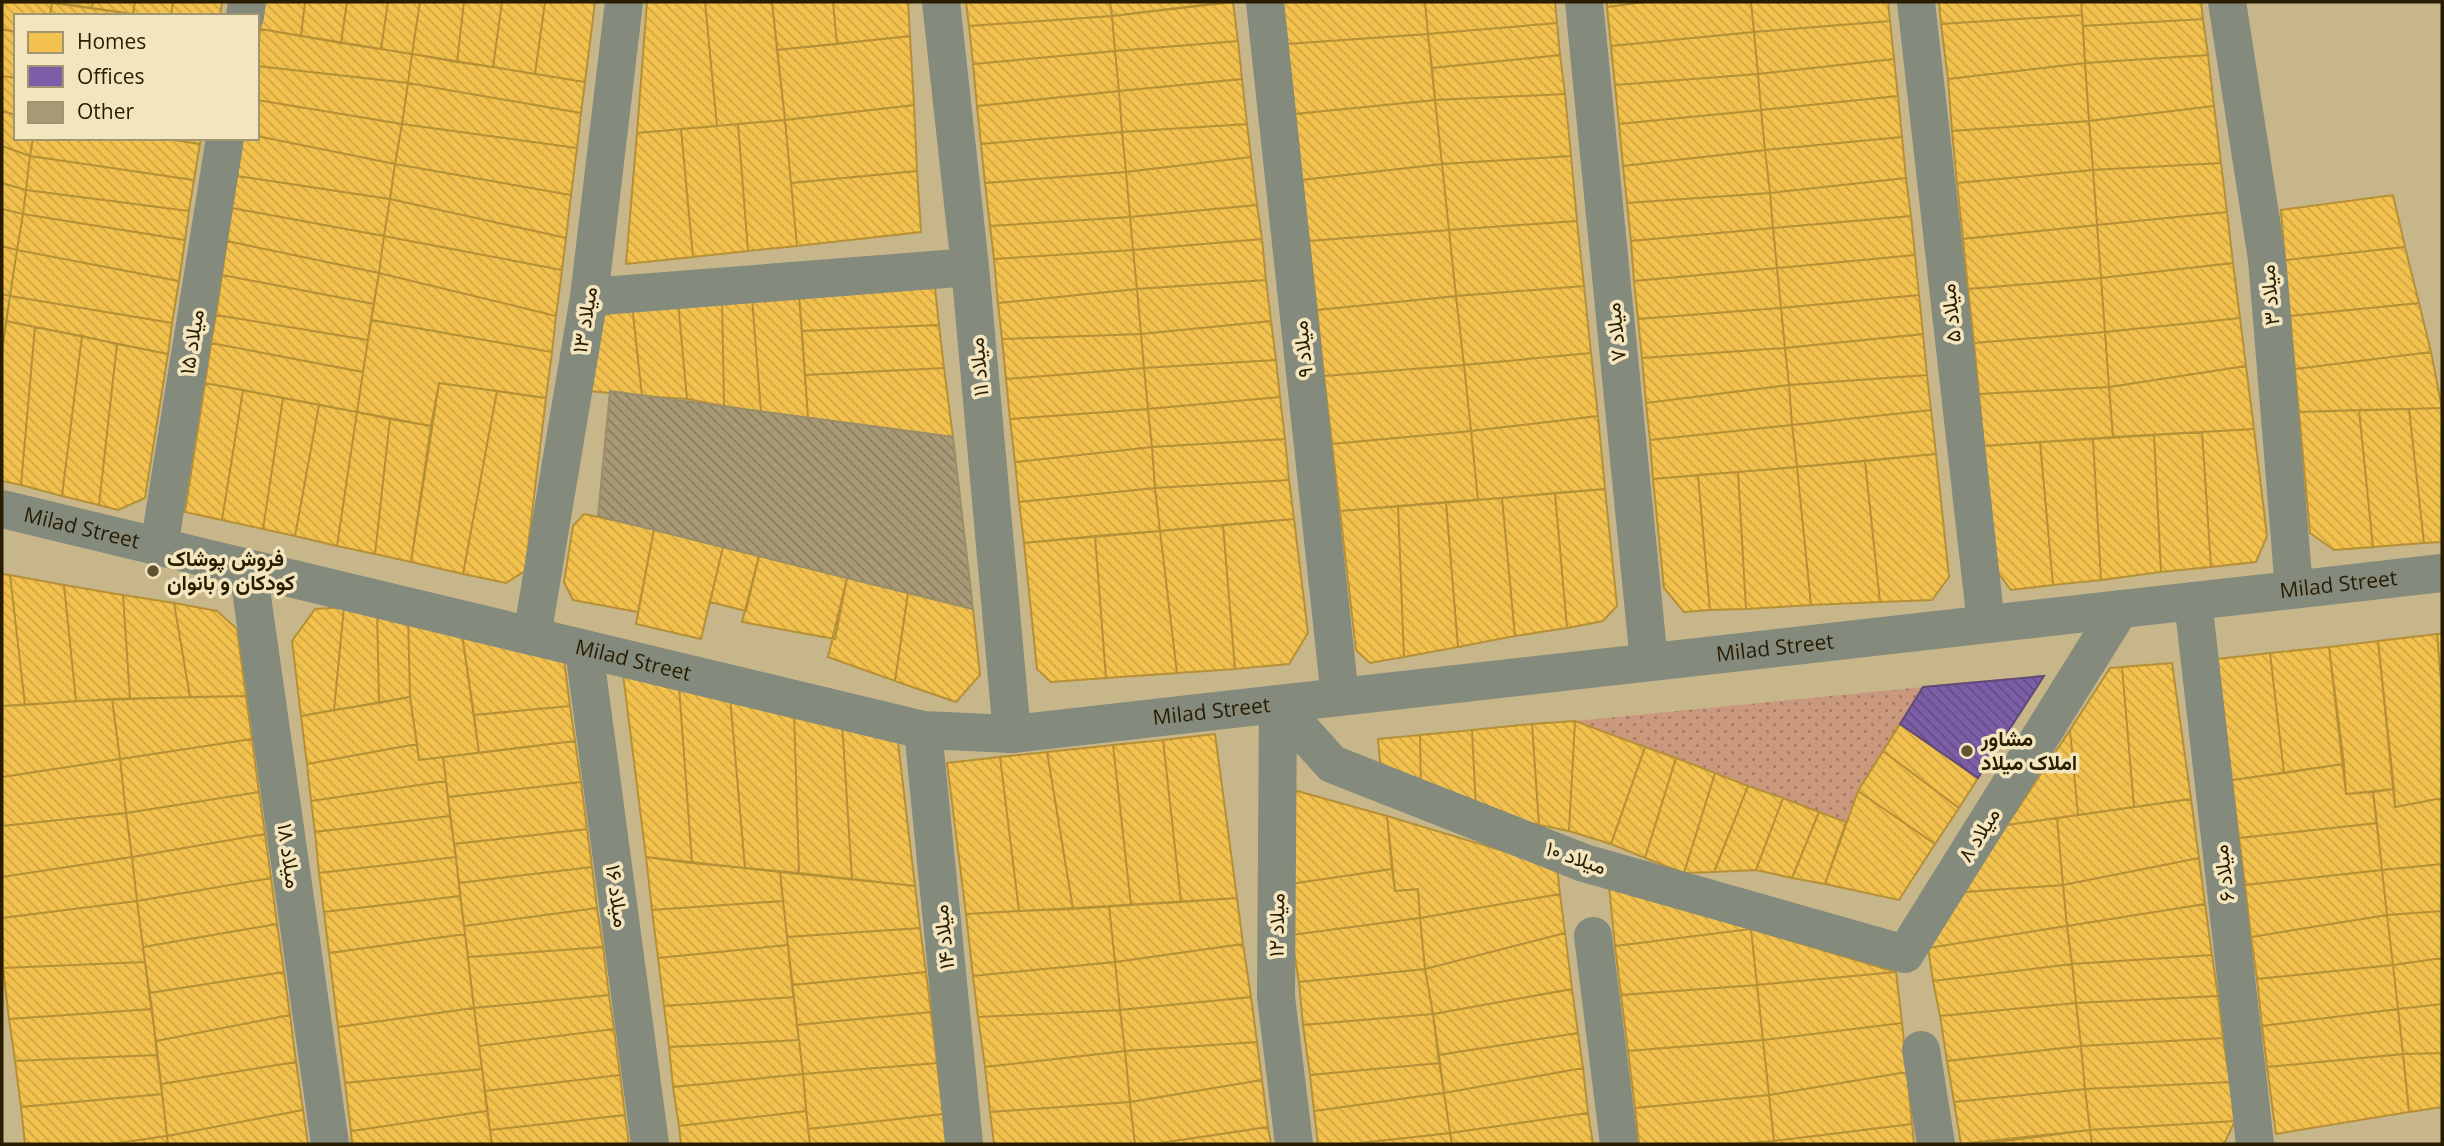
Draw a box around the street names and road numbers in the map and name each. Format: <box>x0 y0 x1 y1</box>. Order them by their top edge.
street label: میلاد ۳ <box>2252 264 2286 327</box>
street label: میلاد ۵ <box>1933 282 1967 344</box>
street label: میلاد ۱۳ <box>565 285 603 355</box>
street label: میلاد ۷ <box>1598 301 1632 363</box>
street label: میلاد ۱۵ <box>172 307 210 376</box>
street label: میلاد ۹ <box>1285 319 1319 379</box>
street label: میلاد ۱۱ <box>961 336 995 398</box>
street label: Milad Street <box>21 500 143 555</box>
street label: Milad Street <box>2278 563 2399 604</box>
street label: Milad Street <box>1715 627 1835 668</box>
street label: Milad Street <box>573 632 694 687</box>
street label: Milad Street <box>1151 690 1272 731</box>
street label: میلاد ۸ <box>1951 802 2006 867</box>
street label: میلاد ۱۸ <box>272 822 308 890</box>
street label: میلاد ۱۰ <box>1543 834 1610 880</box>
street label: میلاد ۶ <box>2206 843 2240 903</box>
street label: میلاد ۱۶ <box>600 863 636 929</box>
street label: میلاد ۱۲ <box>1261 893 1291 957</box>
street label: میلاد ۱۴ <box>926 903 960 971</box>

